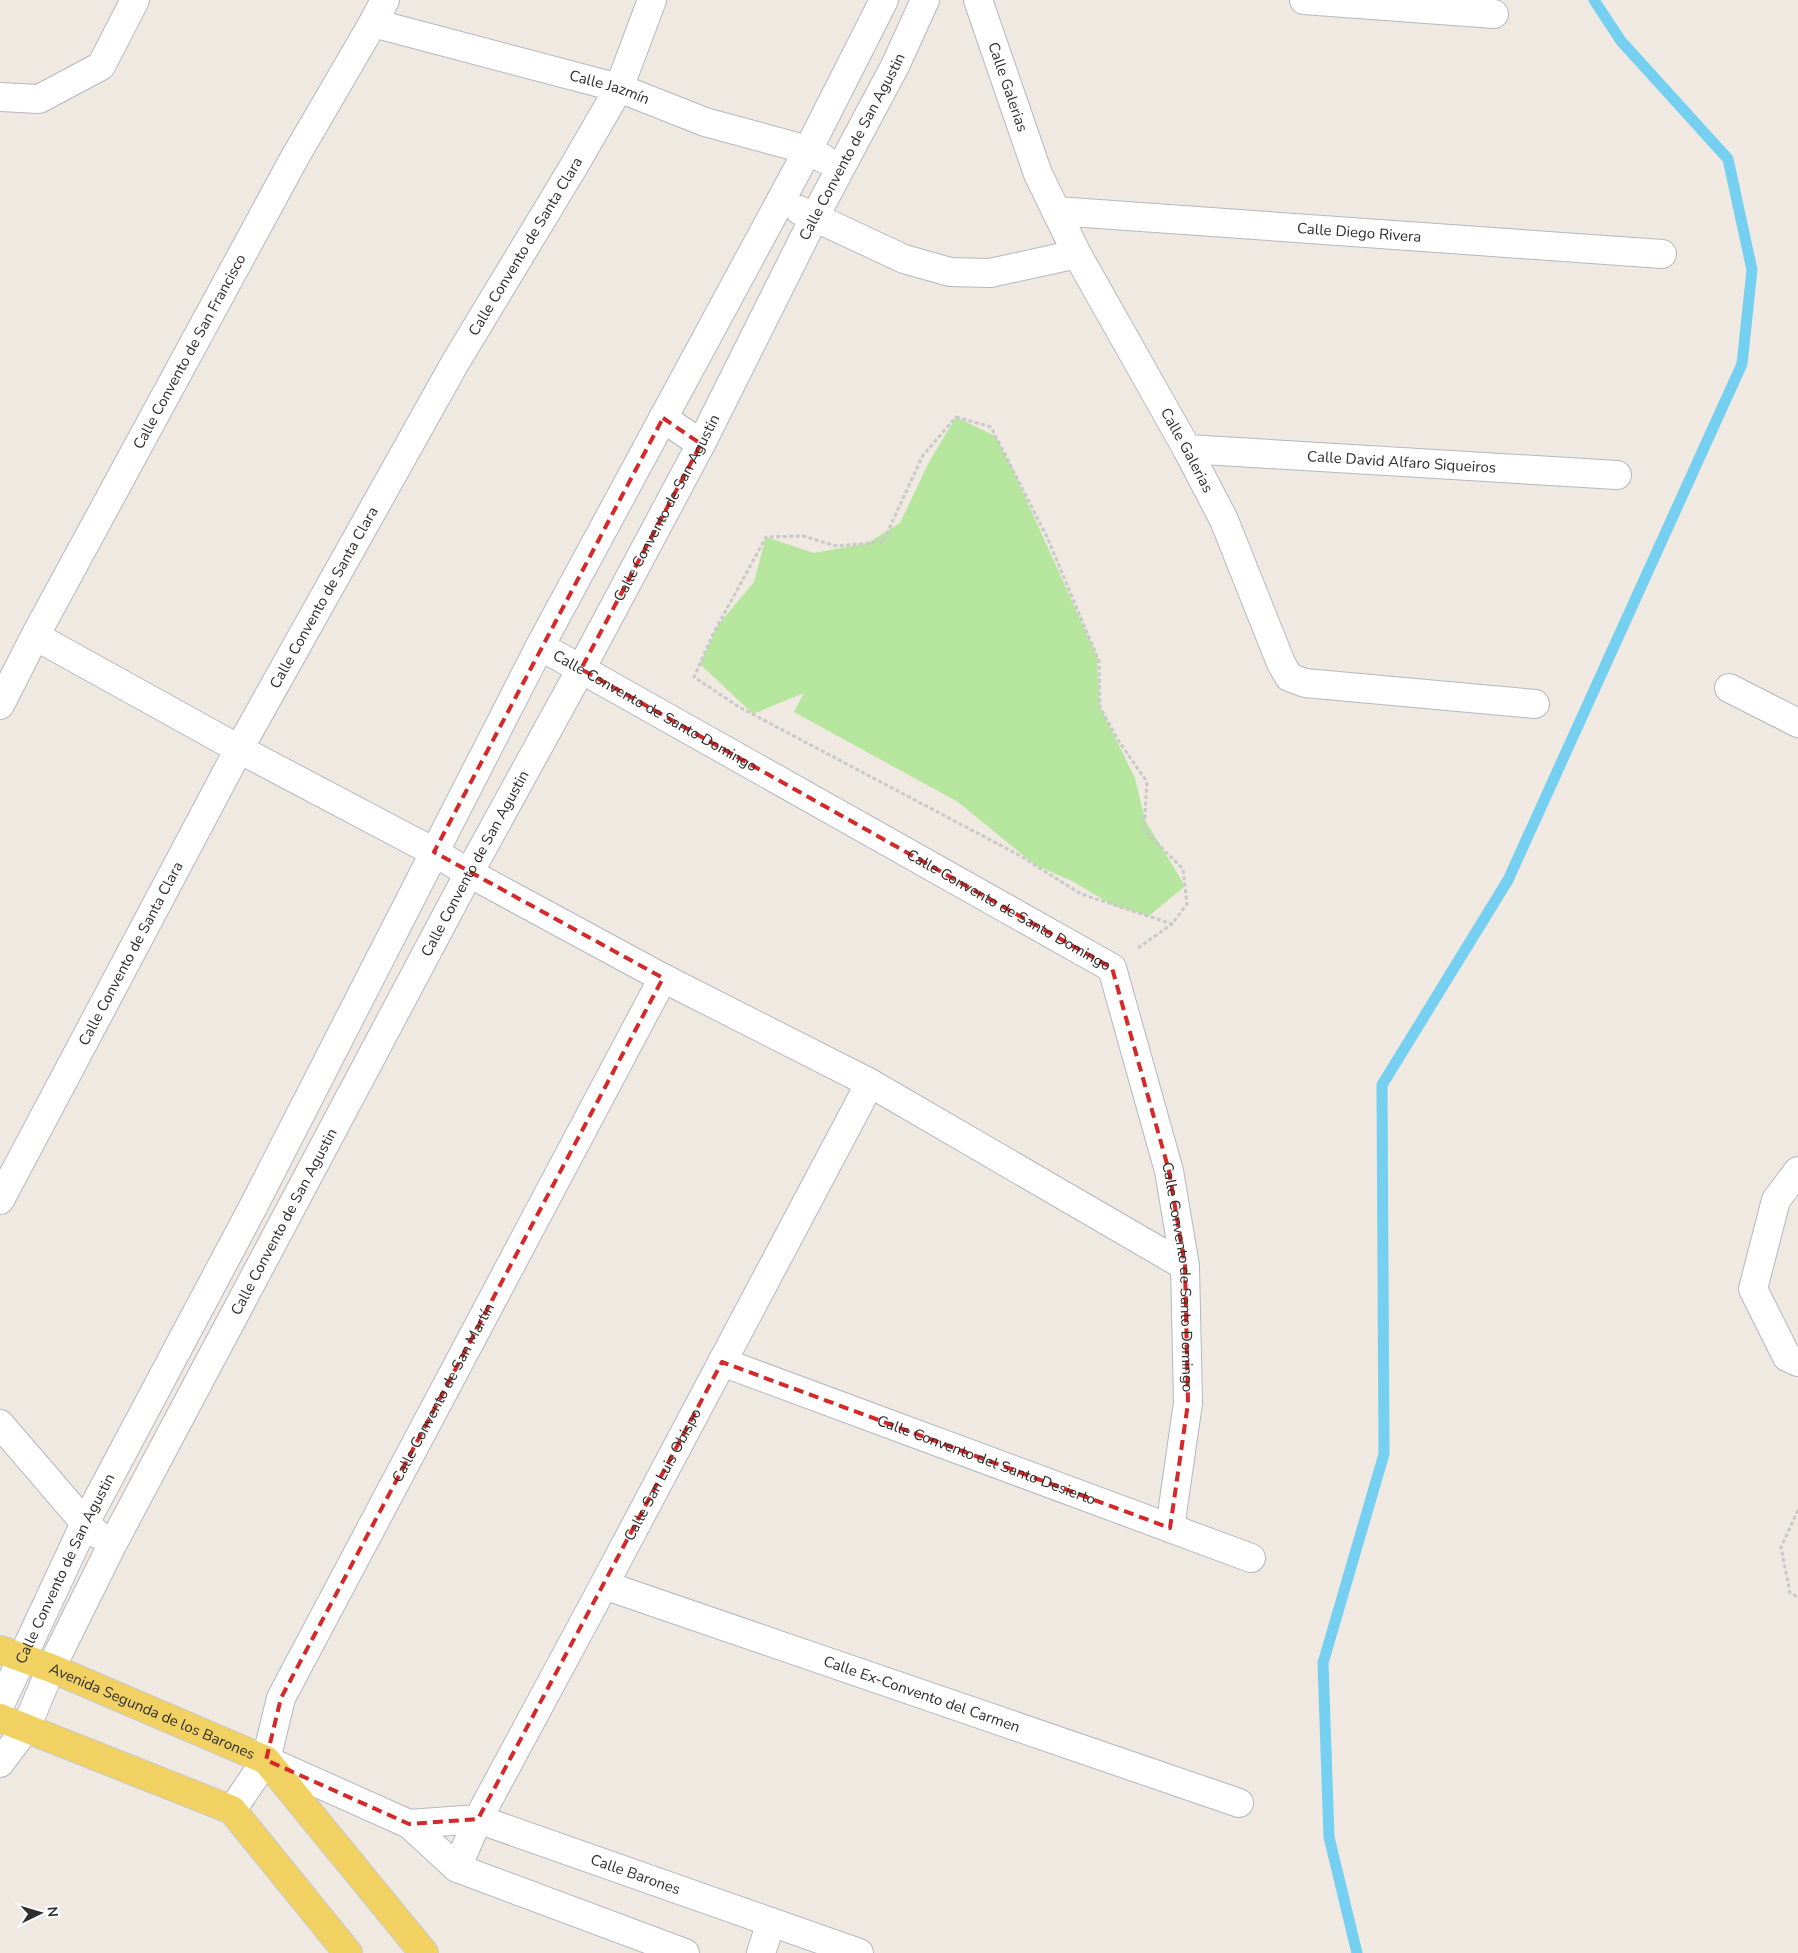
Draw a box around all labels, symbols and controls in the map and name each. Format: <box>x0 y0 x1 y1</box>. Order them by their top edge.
street label: Calle Galerias <box>983 39 1033 135</box>
street label: Calle Convento de San Agustin <box>794 50 910 244</box>
street label: Calle Jazmín <box>567 65 653 109</box>
street label: Calle Convento de Santa Clara <box>464 153 587 340</box>
street label: Calle Diego Rivera <box>1296 218 1422 247</box>
street label: Calle Convento de San Francisco <box>128 250 250 453</box>
street label: Calle Galerias <box>1156 404 1218 496</box>
street label: Calle Convento de San Agustin <box>609 411 724 605</box>
street label: Calle David Alfaro Siqueiros <box>1307 446 1497 478</box>
street label: Calle Convento de Santa Clara <box>265 503 383 692</box>
street label: Calle Convento de Santo Domingo <box>549 645 761 776</box>
street label: Calle Convento de San Agustin <box>416 767 533 960</box>
street label: Calle Convento de Santo Domingo <box>903 844 1115 975</box>
street label: Calle Convento de Santa Clara <box>74 858 188 1049</box>
street label: Calle Convento de San Agustin <box>226 1125 342 1319</box>
street label: Calle Convento de Santo Domingo <box>1157 1160 1198 1392</box>
street label: Calle Convento de San Martín <box>387 1299 499 1486</box>
street label: Calle San Luis Obispo <box>619 1405 706 1544</box>
street label: Calle Convento del Santo Desierto <box>874 1410 1099 1510</box>
street label: Calle Convento de San Agustin <box>11 1470 119 1667</box>
street label: Calle Ex-Convento del Carmen <box>821 1651 1023 1737</box>
street label: Avenida Segunda de los Barones <box>46 1658 258 1764</box>
street label: Calle Barones <box>588 1849 683 1899</box>
north arrow <box>15 1888 65 1938</box>
text: N <box>43 1906 62 1918</box>

